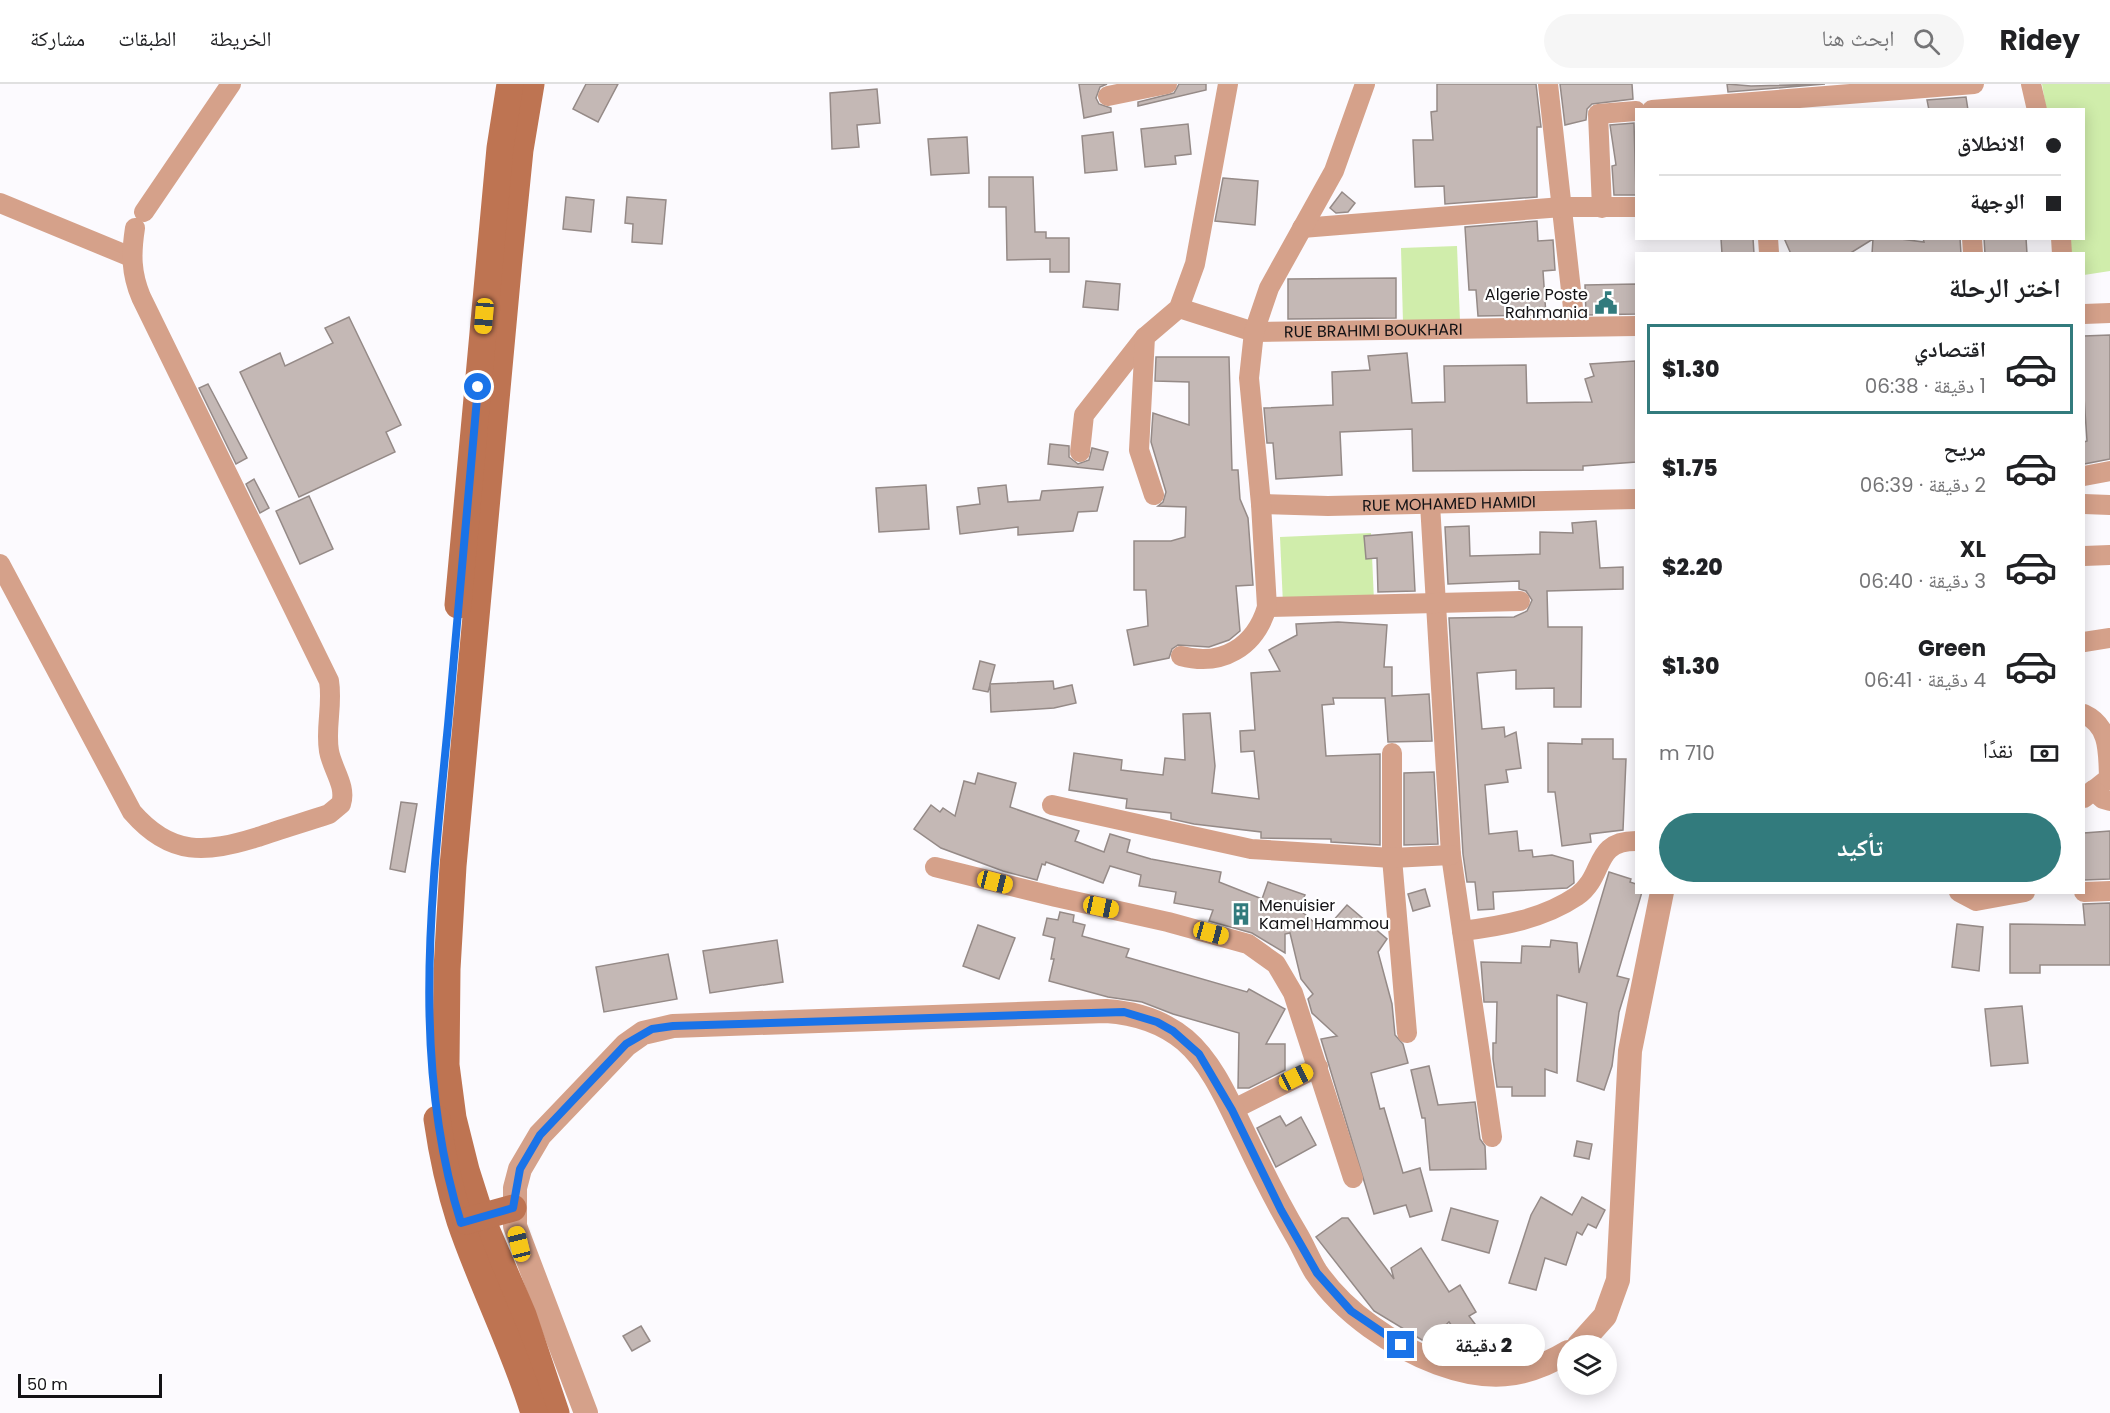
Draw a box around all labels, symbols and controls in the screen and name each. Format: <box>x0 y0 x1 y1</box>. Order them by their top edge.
search box <box>1544 14 1964 68</box>
text: Ridey <box>2000 21 2080 60</box>
text: ابحث هنا <box>1822 23 1895 54</box>
text: مشاركة <box>30 24 85 53</box>
text: الطبقات <box>118 24 177 53</box>
text: الخريطة <box>210 24 271 53</box>
icon: search <box>1910 25 1943 58</box>
text: الانطلاق <box>1957 128 2025 159</box>
text: الوجهة <box>1970 186 2025 217</box>
text: اختر الرحلة <box>1949 269 2061 306</box>
place label: Algerie Poste Rahmania <box>1485 283 1588 324</box>
public building icon: Algerie Poste Rahmania <box>1593 290 1619 316</box>
car <box>473 297 495 335</box>
street label: RUE BRAHIMI BOUKHARI <box>1284 317 1463 343</box>
text: اقتصادي <box>1914 334 1986 365</box>
icon: car <box>2004 342 2058 396</box>
text: $1.30 <box>1662 354 1720 385</box>
text: 1 دقيقة · 06:38 <box>1865 372 1986 400</box>
route start <box>464 373 491 400</box>
text: مريح <box>1943 433 1986 464</box>
icon: car <box>2004 441 2058 495</box>
text: $1.75 <box>1662 453 1718 484</box>
text: 2 دقيقة · 06:39 <box>1860 471 1986 499</box>
street label: RUE MOHAMED HAMIDI <box>1362 490 1536 517</box>
text: XL <box>1960 534 1986 565</box>
icon: car <box>2004 540 2058 594</box>
text: $2.20 <box>1662 552 1723 583</box>
text: 3 دقيقة · 06:40 <box>1859 567 1986 595</box>
text: Green <box>1918 633 1986 664</box>
icon: car <box>2004 639 2058 693</box>
text: $1.30 <box>1662 651 1720 682</box>
text: 4 دقيقة · 06:41 <box>1864 666 1986 694</box>
text: نقدًا <box>1983 735 2013 766</box>
icon: cash <box>2028 737 2061 770</box>
text: 710 m <box>1659 739 1715 767</box>
button: تأكيد <box>1659 813 2061 882</box>
car <box>975 869 1015 895</box>
car <box>1082 894 1120 920</box>
place label: Menuisier Kamel Hammou <box>1259 894 1389 935</box>
building icon: Menuisier Kamel Hammou <box>1228 901 1254 927</box>
car <box>1191 920 1231 946</box>
car <box>1276 1061 1316 1093</box>
car <box>506 1224 532 1264</box>
callout: 2 دقيقة <box>1422 1324 1545 1366</box>
route end <box>1387 1331 1414 1358</box>
text: 2 دقيقة <box>1455 1331 1512 1359</box>
map controls <box>1557 1335 1617 1395</box>
button: layers <box>1557 1335 1617 1395</box>
scale bar <box>18 1371 162 1398</box>
text: 50 m <box>27 1373 68 1396</box>

